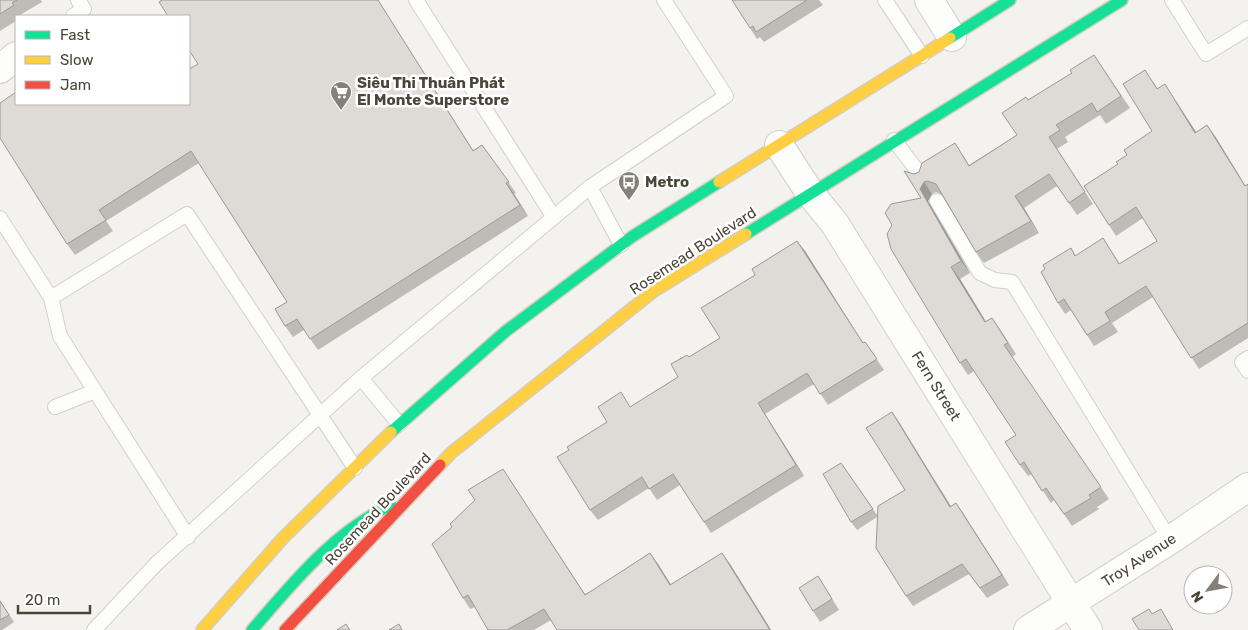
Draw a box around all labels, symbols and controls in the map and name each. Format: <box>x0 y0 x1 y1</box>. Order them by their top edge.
legend <box>15 15 190 105</box>
text: Fast <box>60 26 90 44</box>
text: Slow <box>60 51 93 69</box>
place label: Siêu Thi Thuân Phát El Monte Superstore <box>357 74 509 109</box>
text: Jam <box>60 76 91 94</box>
supermarket icon: Siêu Thi Thuân Phát El Monte Superstore <box>329 80 353 111</box>
bus stop icon: Metro <box>617 170 641 201</box>
place label: Metro <box>645 173 689 191</box>
street label: Rosemead Boulevard <box>626 203 760 299</box>
street label: Fern Street <box>907 348 965 424</box>
street label: Rosemead Boulevard <box>321 449 435 569</box>
street label: Troy Avenue <box>1098 529 1180 591</box>
north arrow <box>1183 565 1233 615</box>
scale bar <box>18 582 90 614</box>
text: N <box>1188 588 1207 605</box>
text: 20 m <box>25 591 60 609</box>

